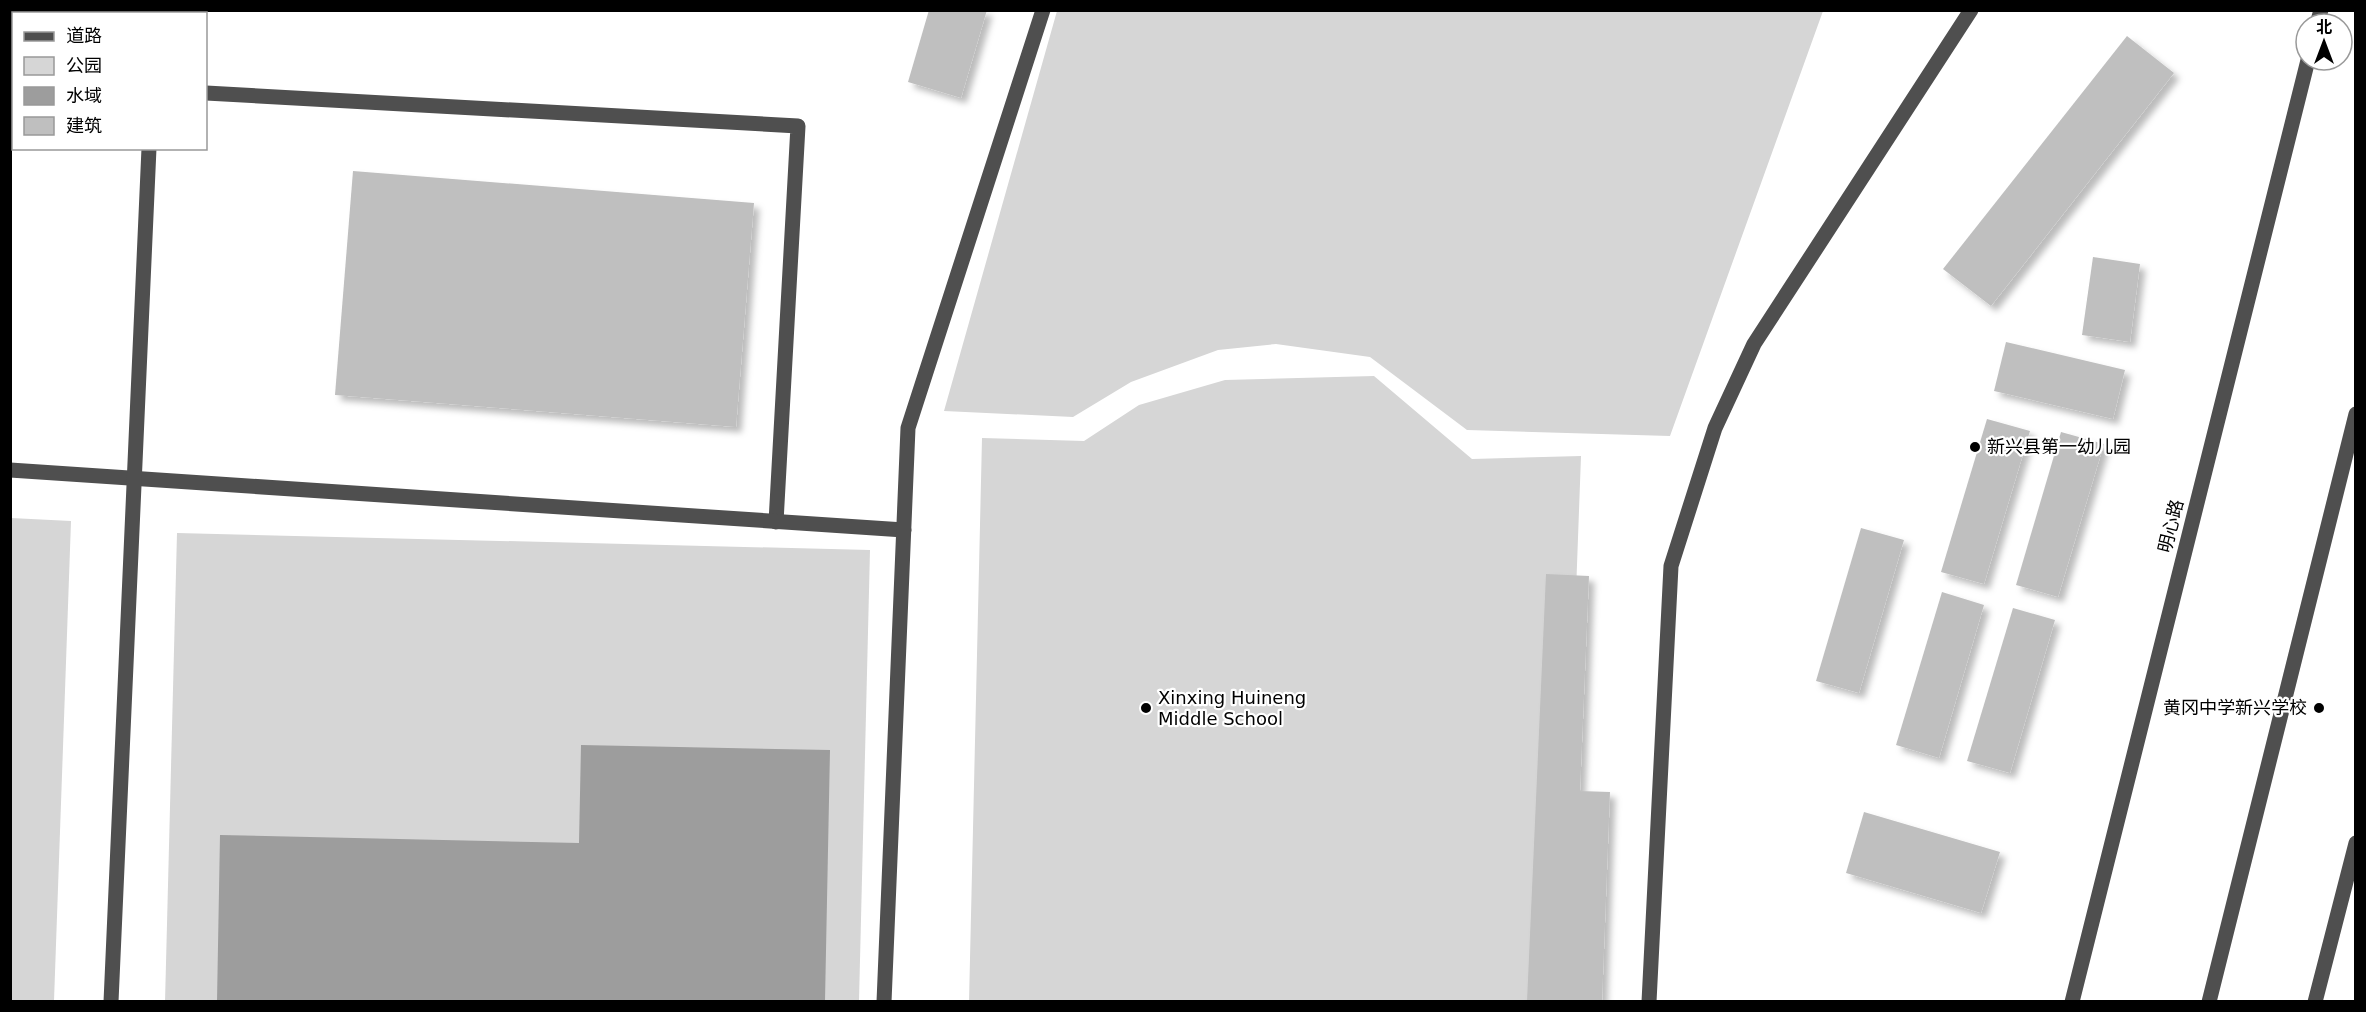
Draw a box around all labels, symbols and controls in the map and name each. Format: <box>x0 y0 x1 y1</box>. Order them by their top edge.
legend <box>12 12 207 150</box>
north arrow <box>2294 12 2354 72</box>
text: 北 <box>2316 18 2332 37</box>
text: 道路 <box>66 25 102 46</box>
text: 公园 <box>66 55 102 76</box>
text: 水域 <box>66 85 102 106</box>
text: 建筑 <box>66 115 102 136</box>
place label: 新兴县第一幼儿园 <box>1987 436 2131 457</box>
marker: 新兴县第一幼儿园 <box>1968 440 1982 454</box>
street label: 明心路 <box>2154 497 2187 555</box>
place label: Xinxing Huineng Middle School <box>1158 687 1306 729</box>
place label: 黄冈中学新兴学校 <box>2163 697 2307 718</box>
marker: Xinxing Huineng Middle School <box>1139 701 1153 715</box>
marker: 黄冈中学新兴学校 <box>2312 701 2326 715</box>

